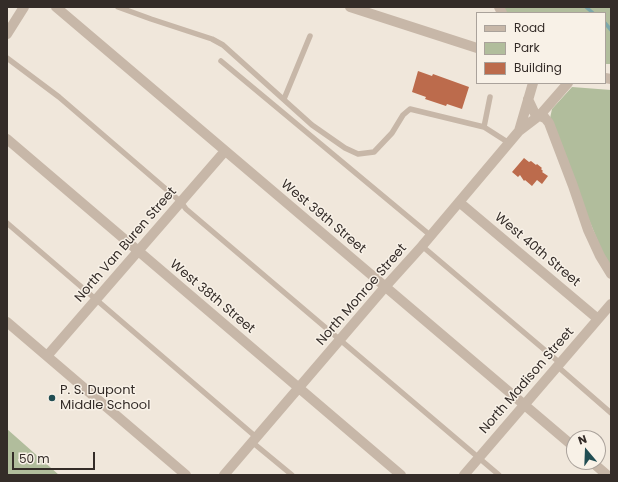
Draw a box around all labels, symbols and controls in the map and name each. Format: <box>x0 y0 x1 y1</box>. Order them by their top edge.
legend <box>476 12 606 84</box>
text: Road <box>514 19 545 36</box>
text: Park <box>514 39 540 56</box>
text: Building <box>514 59 562 76</box>
street label: West 39th Street <box>277 177 369 257</box>
street label: North Van Buren Street <box>72 184 180 306</box>
street label: West 40th Street <box>491 210 583 290</box>
street label: North Monroe Street <box>314 241 410 349</box>
street label: West 38th Street <box>166 257 258 337</box>
street label: North Madison Street <box>477 325 577 437</box>
place label: P. S. Dupont Middle School <box>60 383 150 414</box>
marker: P. S. Dupont Middle School <box>47 393 57 403</box>
north arrow <box>566 430 606 470</box>
text: N <box>576 431 589 449</box>
scale bar <box>14 444 97 470</box>
text: 50 m <box>19 450 50 467</box>

